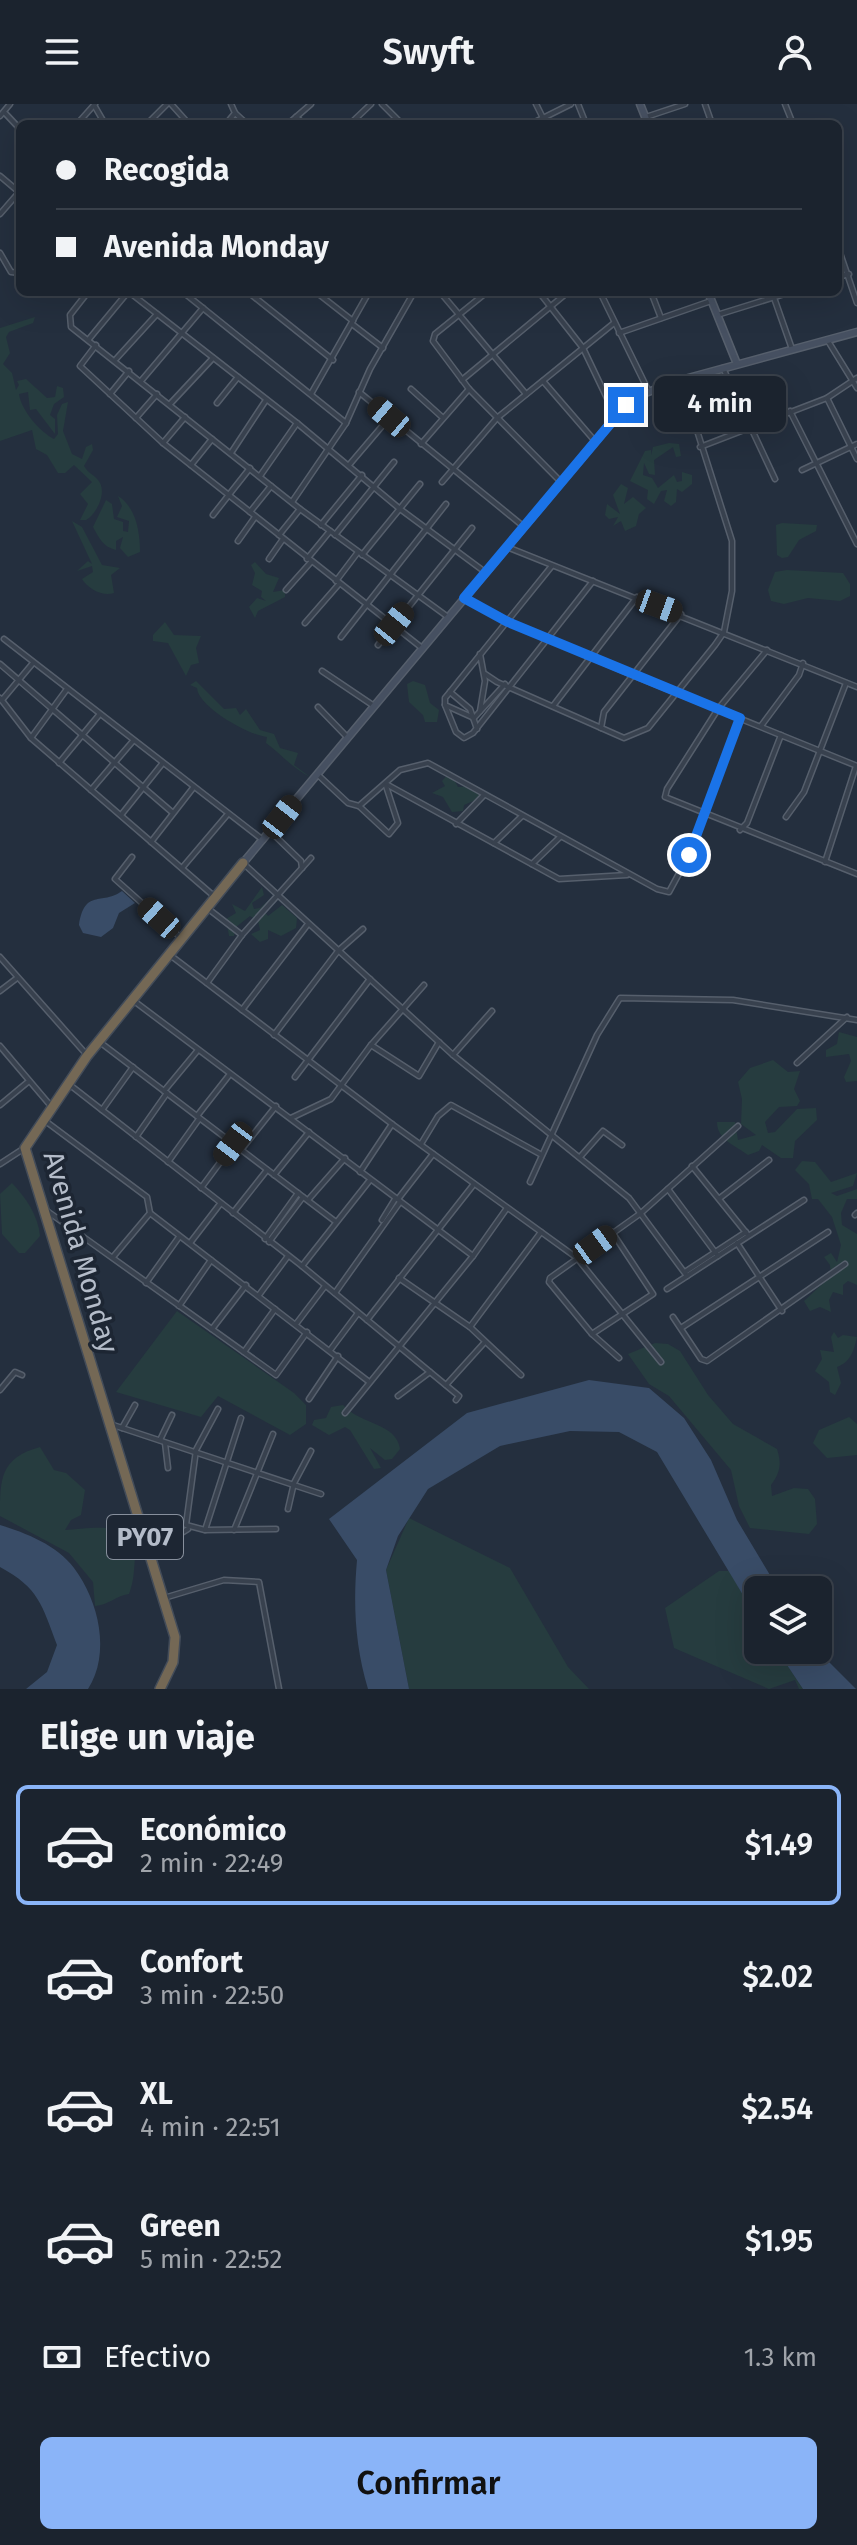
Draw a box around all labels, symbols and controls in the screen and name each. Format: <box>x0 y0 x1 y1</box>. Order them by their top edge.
icon: menu <box>40 30 84 74</box>
text: Swyft <box>383 30 474 74</box>
icon: person <box>773 30 817 74</box>
text: Recogida <box>104 152 229 188</box>
text: Avenida Monday <box>104 229 329 265</box>
callout: 4 min <box>654 377 786 433</box>
route end <box>608 387 644 423</box>
text: 4 min <box>687 388 753 419</box>
car <box>363 392 415 442</box>
car <box>632 587 686 625</box>
car <box>370 598 418 650</box>
car <box>258 791 306 843</box>
route start <box>671 837 707 873</box>
car <box>133 893 185 943</box>
car <box>209 1118 257 1170</box>
street label: Avenida Monday <box>36 1147 126 1357</box>
car <box>569 1221 621 1269</box>
road number: PY07 <box>107 1515 183 1559</box>
map controls <box>744 1576 832 1664</box>
button: layers <box>744 1576 832 1664</box>
text: Elige un viaje <box>40 1715 255 1759</box>
icon: car <box>44 1809 116 1881</box>
text: Económico <box>140 1812 286 1848</box>
text: $1.49 <box>745 1827 813 1863</box>
text: 2 min · 22:49 <box>140 1848 283 1879</box>
icon: car <box>44 1941 116 2013</box>
text: Confort <box>140 1944 243 1980</box>
text: $2.02 <box>742 1959 813 1995</box>
text: 3 min · 22:50 <box>140 1980 284 2011</box>
icon: car <box>44 2073 116 2145</box>
text: XL <box>140 2076 173 2112</box>
text: $2.54 <box>742 2091 813 2127</box>
text: 4 min · 22:51 <box>140 2112 281 2143</box>
icon: car <box>44 2205 116 2277</box>
text: Green <box>140 2208 221 2244</box>
text: $1.95 <box>745 2223 813 2259</box>
text: 5 min · 22:52 <box>140 2244 282 2275</box>
icon: cash <box>40 2335 84 2379</box>
text: Efectivo <box>104 2339 211 2375</box>
text: 1.3 km <box>744 2342 817 2373</box>
button: Confirmar <box>40 2437 817 2529</box>

